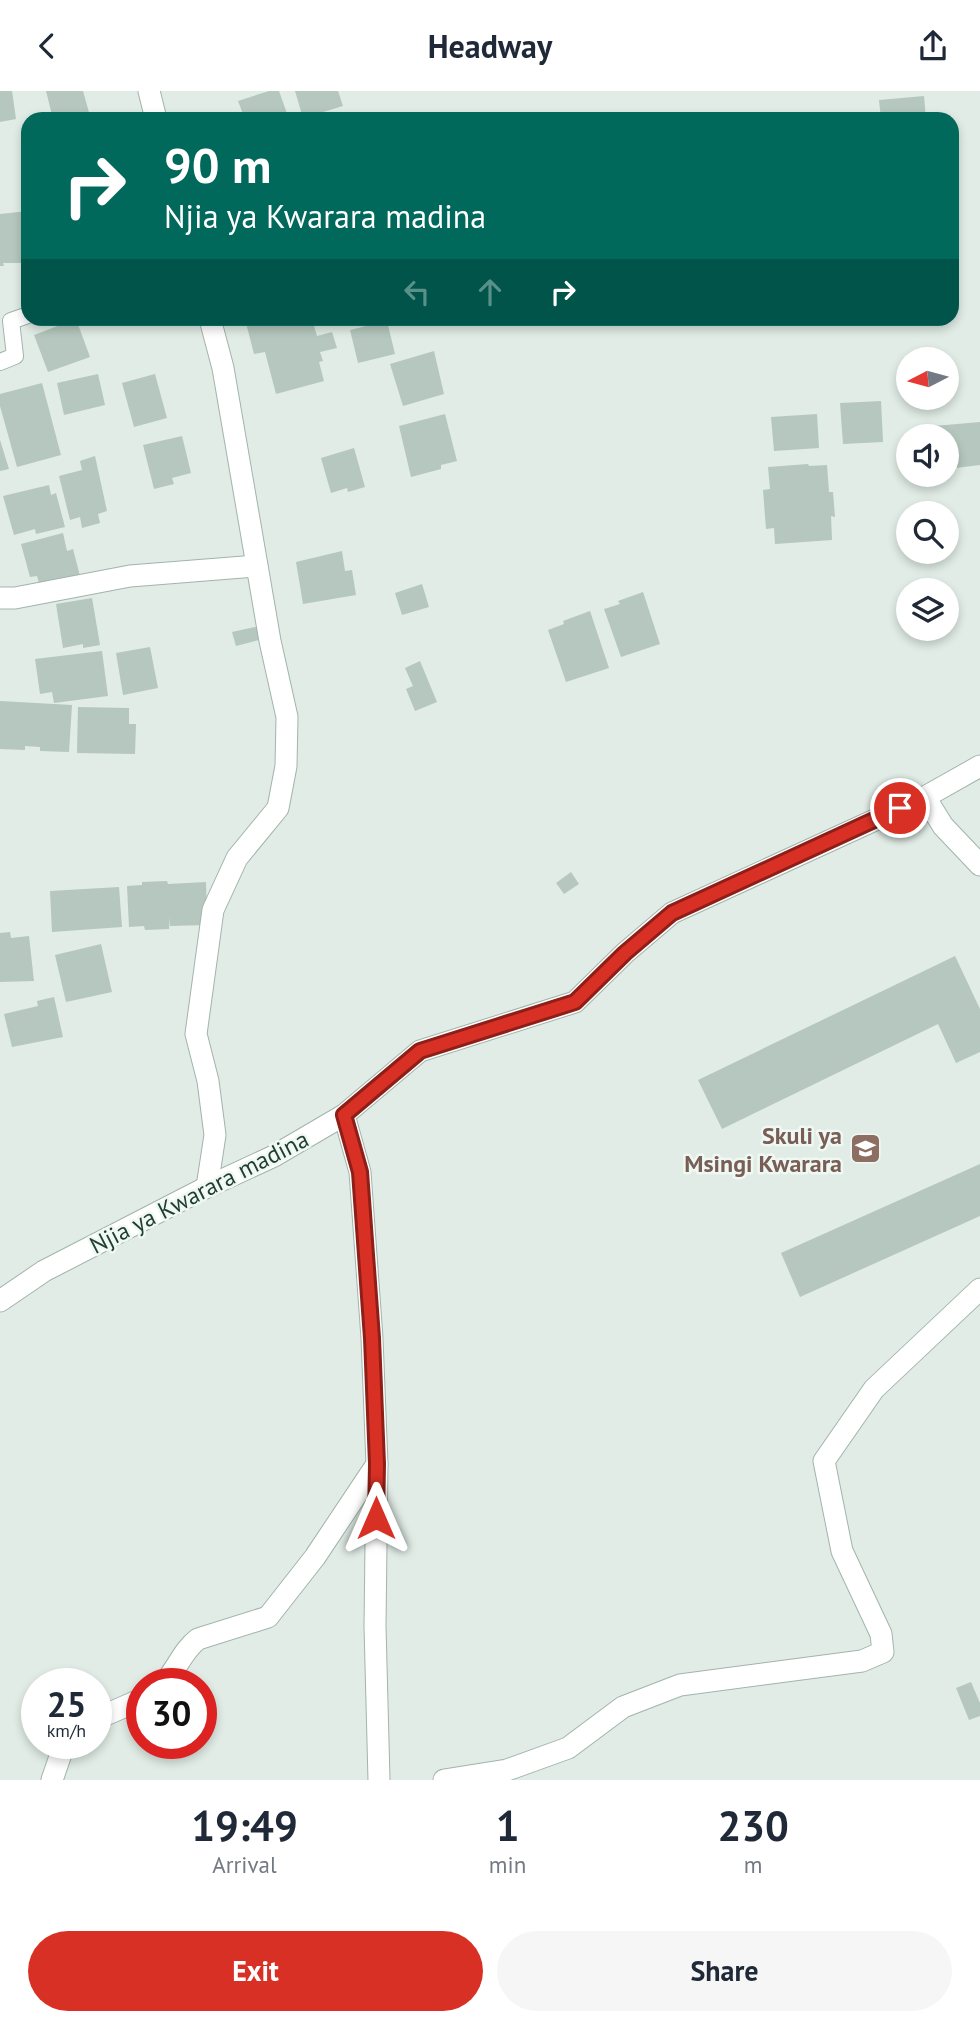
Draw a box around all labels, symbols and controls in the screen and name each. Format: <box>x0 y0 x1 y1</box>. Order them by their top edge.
text: Headway <box>428 25 552 67</box>
icon: back <box>28 27 66 65</box>
icon: share <box>914 27 952 65</box>
text: 90 m <box>164 133 271 197</box>
icon: right <box>49 140 140 231</box>
text: Njia ya Kwarara madina <box>164 195 486 237</box>
icon: left <box>398 273 436 311</box>
icon: ahead <box>471 273 509 311</box>
icon: right <box>544 273 582 311</box>
north arrow <box>896 347 959 409</box>
map controls <box>896 347 959 641</box>
button: sound <box>896 424 959 487</box>
button: search <box>896 501 959 564</box>
button: layers <box>896 578 959 641</box>
pin <box>870 778 930 838</box>
icon: arrive <box>881 789 919 827</box>
place label: Skuli ya Msingi Kwarara <box>684 1120 842 1179</box>
street label: Njia ya Kwarara madina <box>84 1123 314 1261</box>
school or university icon: Skuli ya Msingi Kwarara <box>848 1132 882 1166</box>
position arrow <box>339 1481 413 1555</box>
speed limit sign: 30 <box>126 1668 217 1759</box>
text: 25 <box>47 1681 86 1727</box>
text: km/h <box>47 1719 86 1742</box>
text: 19:49 <box>191 1798 298 1853</box>
text: 1 <box>496 1798 519 1853</box>
text: 230 <box>717 1798 789 1853</box>
text: Arrival <box>212 1850 277 1879</box>
text: min <box>489 1850 526 1879</box>
text: m <box>744 1850 762 1879</box>
button: Exit <box>28 1931 483 2011</box>
button: Share <box>497 1931 952 2011</box>

